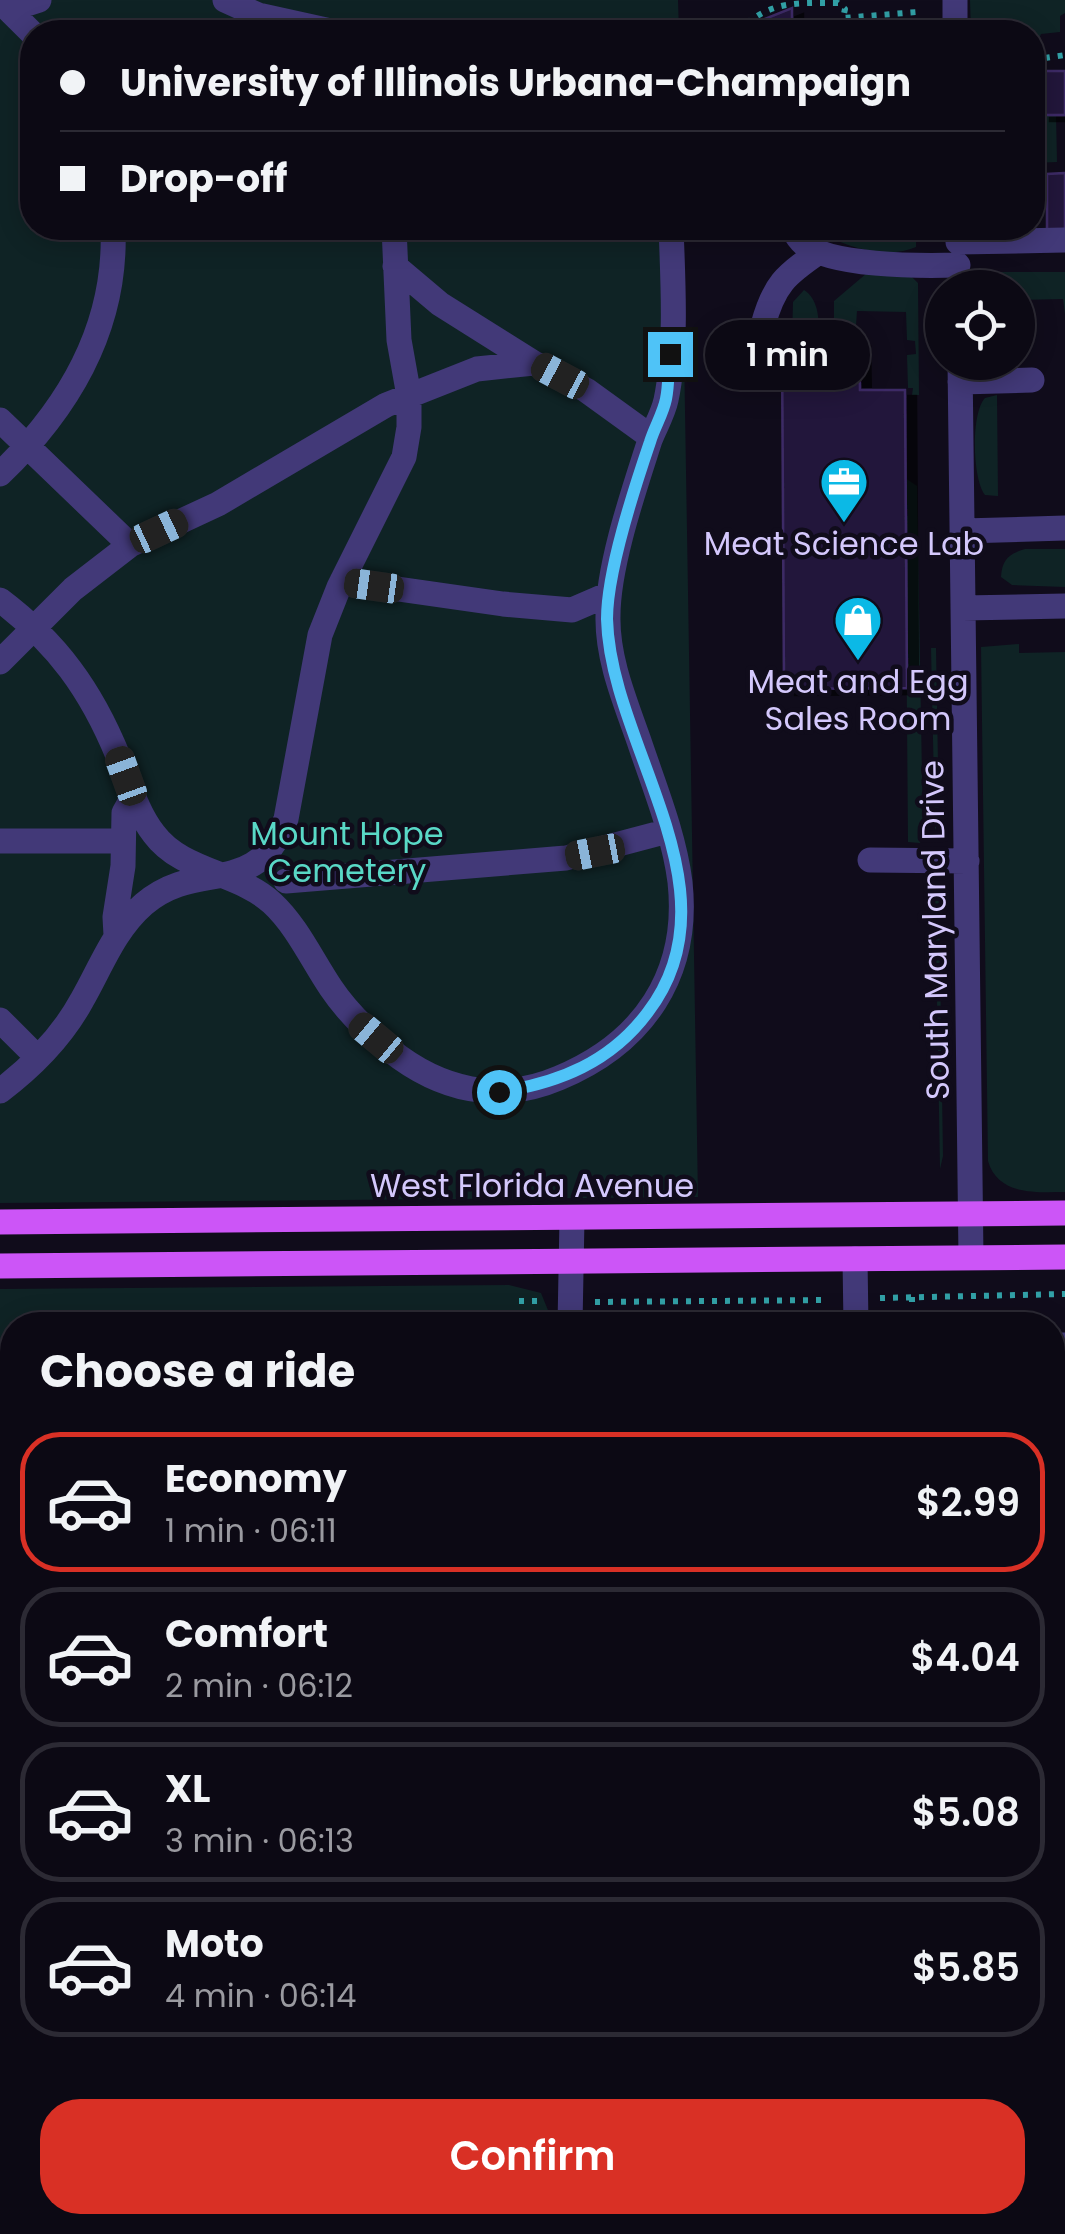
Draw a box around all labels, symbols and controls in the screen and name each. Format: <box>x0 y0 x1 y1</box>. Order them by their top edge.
text: University of Illinois Urbana-Champaign <box>120 56 911 109</box>
text: Drop-off <box>120 152 288 205</box>
map controls <box>925 270 1035 380</box>
button: locate <box>925 270 1035 380</box>
callout: 1 min <box>705 319 870 389</box>
route end <box>648 332 693 377</box>
text: 1 min <box>746 332 829 377</box>
car <box>526 349 594 403</box>
office icon: Meat Science Lab <box>818 456 870 524</box>
car <box>125 505 193 557</box>
place label: Meat Science Lab <box>704 521 984 566</box>
car <box>342 567 406 605</box>
shop icon: Meat and Egg Sales Room <box>832 594 884 662</box>
place label: Meat and Egg Sales Room <box>747 659 969 741</box>
car <box>102 743 150 809</box>
street label: South Maryland Drive <box>909 760 960 1100</box>
park label: Mount Hope Cemetery <box>250 811 444 893</box>
car <box>563 832 627 872</box>
car <box>343 1007 409 1069</box>
route start <box>477 1070 522 1115</box>
street label: West Florida Avenue <box>370 1163 694 1208</box>
text: Choose a ride <box>40 1340 355 1403</box>
text: Economy <box>165 1452 347 1505</box>
icon: car <box>45 1457 135 1547</box>
text: $2.99 <box>916 1476 1020 1529</box>
text: 1 min · 06:11 <box>165 1508 337 1553</box>
text: Comfort <box>165 1607 328 1660</box>
icon: car <box>45 1612 135 1702</box>
text: $4.04 <box>910 1631 1020 1684</box>
text: 2 min · 06:12 <box>165 1663 353 1708</box>
text: XL <box>165 1762 210 1815</box>
icon: car <box>45 1767 135 1857</box>
text: $5.08 <box>912 1786 1020 1839</box>
text: 3 min · 06:13 <box>165 1818 354 1863</box>
text: Moto <box>165 1917 264 1970</box>
icon: car <box>45 1922 135 2012</box>
text: $5.85 <box>912 1941 1020 1994</box>
text: 4 min · 06:14 <box>165 1973 356 2018</box>
button: Confirm <box>40 2099 1025 2214</box>

